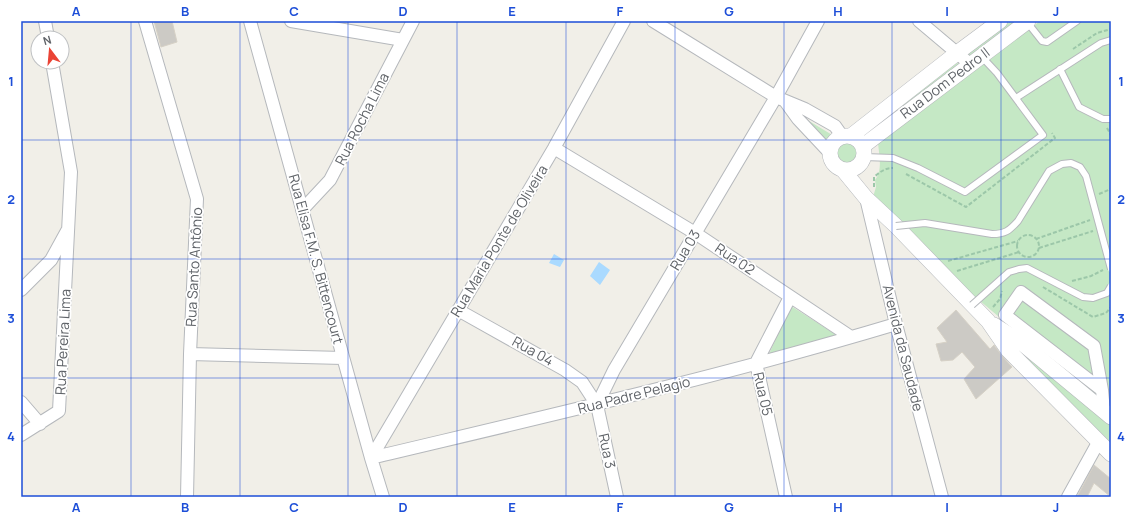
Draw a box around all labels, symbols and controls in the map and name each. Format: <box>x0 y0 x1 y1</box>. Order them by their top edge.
text: A <box>72 2 81 20</box>
text: B <box>181 2 189 20</box>
text: C <box>289 2 299 20</box>
text: D <box>398 2 408 20</box>
text: E <box>508 2 516 20</box>
text: F <box>617 2 624 20</box>
text: G <box>724 2 734 20</box>
text: H <box>833 2 843 20</box>
text: I <box>945 2 949 20</box>
text: J <box>1053 2 1059 20</box>
north arrow <box>30 30 70 70</box>
text: N <box>41 32 53 48</box>
street label: Rua Dom Pedro II <box>896 43 993 123</box>
street label: Rua Rocha Lima <box>330 69 393 168</box>
text: 1 <box>8 72 14 90</box>
text: 1 <box>1118 72 1124 90</box>
street label: Rua Maria Ponte de Oliveira <box>446 161 552 320</box>
street label: Rua Elisa F.M. S. Bittencourt <box>285 172 348 346</box>
text: 2 <box>7 190 15 208</box>
text: 2 <box>1117 190 1125 208</box>
street label: Rua Santo Antônio <box>181 207 206 327</box>
street label: Rua 03 <box>665 226 704 273</box>
street label: Rua 02 <box>712 238 759 279</box>
street label: Avenida da Saudade <box>879 283 928 413</box>
street label: Rua Pereira Lima <box>50 289 75 395</box>
text: 3 <box>7 309 15 327</box>
text: 3 <box>1117 309 1125 327</box>
street label: Rua 04 <box>509 331 557 370</box>
street label: Rua 05 <box>749 370 778 418</box>
street label: Rua Padre Pelagio <box>576 371 692 418</box>
text: 4 <box>7 427 15 445</box>
text: 4 <box>1117 427 1125 445</box>
street label: Rua 3 <box>595 432 620 470</box>
text: A <box>72 498 81 516</box>
text: B <box>181 498 189 516</box>
text: C <box>289 498 299 516</box>
text: D <box>398 498 408 516</box>
text: E <box>508 498 516 516</box>
text: F <box>617 498 624 516</box>
text: G <box>724 498 734 516</box>
text: H <box>833 498 843 516</box>
text: I <box>945 498 949 516</box>
text: J <box>1053 498 1059 516</box>

